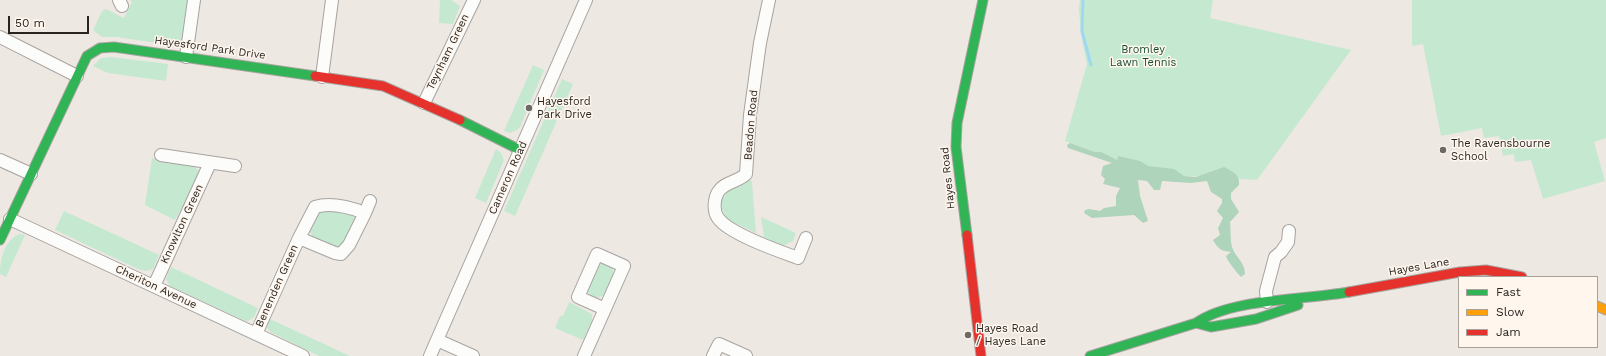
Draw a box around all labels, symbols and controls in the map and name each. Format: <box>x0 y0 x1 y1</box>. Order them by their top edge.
scale bar <box>10 8 91 34</box>
street label: Teynham Green <box>424 12 472 92</box>
text: 50 m <box>15 16 45 30</box>
street label: Hayesford Park Drive <box>154 34 266 62</box>
park label: Bromley Lawn Tennis <box>1110 43 1176 69</box>
street label: Beadon Road <box>741 89 761 161</box>
place label: Hayesford Park Drive <box>537 95 592 121</box>
marker: Hayesford Park Drive <box>524 103 534 113</box>
place label: The Ravensbourne School <box>1451 137 1550 163</box>
street label: Cameron Road <box>486 139 530 217</box>
marker: The Ravensbourne School <box>1438 145 1448 155</box>
street label: Hayes Road <box>938 146 958 210</box>
street label: Knowlton Green <box>158 182 206 266</box>
street label: Benenden Green <box>253 243 301 329</box>
street label: Hayes Lane <box>1388 255 1450 279</box>
street label: Cheriton Avenue <box>113 262 199 312</box>
legend <box>1458 276 1598 348</box>
text: Fast <box>1496 285 1521 299</box>
text: Slow <box>1496 305 1524 319</box>
place label: Hayes Road / Hayes Lane <box>976 322 1046 348</box>
text: Jam <box>1496 325 1521 339</box>
marker: Hayes Road / Hayes Lane <box>963 330 973 340</box>

